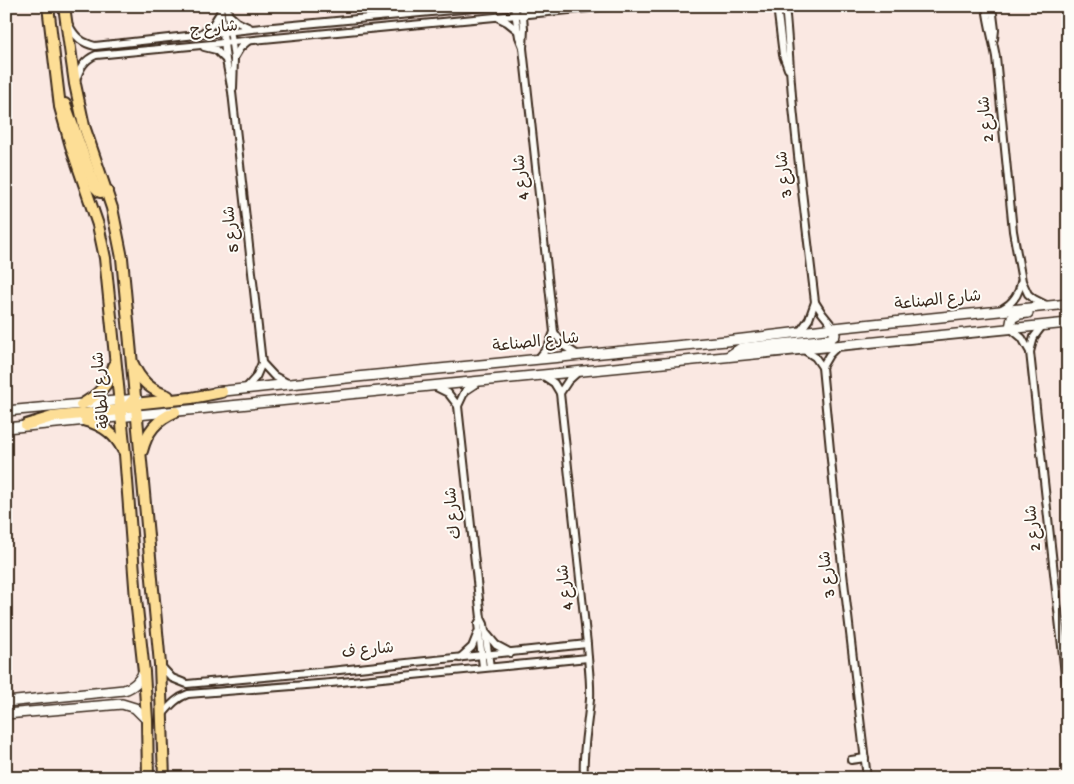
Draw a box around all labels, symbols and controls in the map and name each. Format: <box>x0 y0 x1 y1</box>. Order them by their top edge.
street label: شارع ج <box>189 18 239 42</box>
street label: شارع 2 <box>976 95 1000 143</box>
street label: شارع 3 <box>774 150 798 199</box>
street label: شارع 4 <box>511 153 535 201</box>
street label: شارع 5 <box>221 205 245 253</box>
street label: شارع الصناعة <box>894 287 982 316</box>
street label: شارع الصناعة <box>492 329 580 358</box>
street label: شارع الطاقة <box>89 351 116 429</box>
street label: شارع ك <box>443 486 467 540</box>
street label: شارع 2 <box>1023 504 1047 552</box>
street label: شارع 3 <box>817 550 841 599</box>
street label: شارع 4 <box>555 563 579 611</box>
street label: شارع ف <box>341 640 395 664</box>

